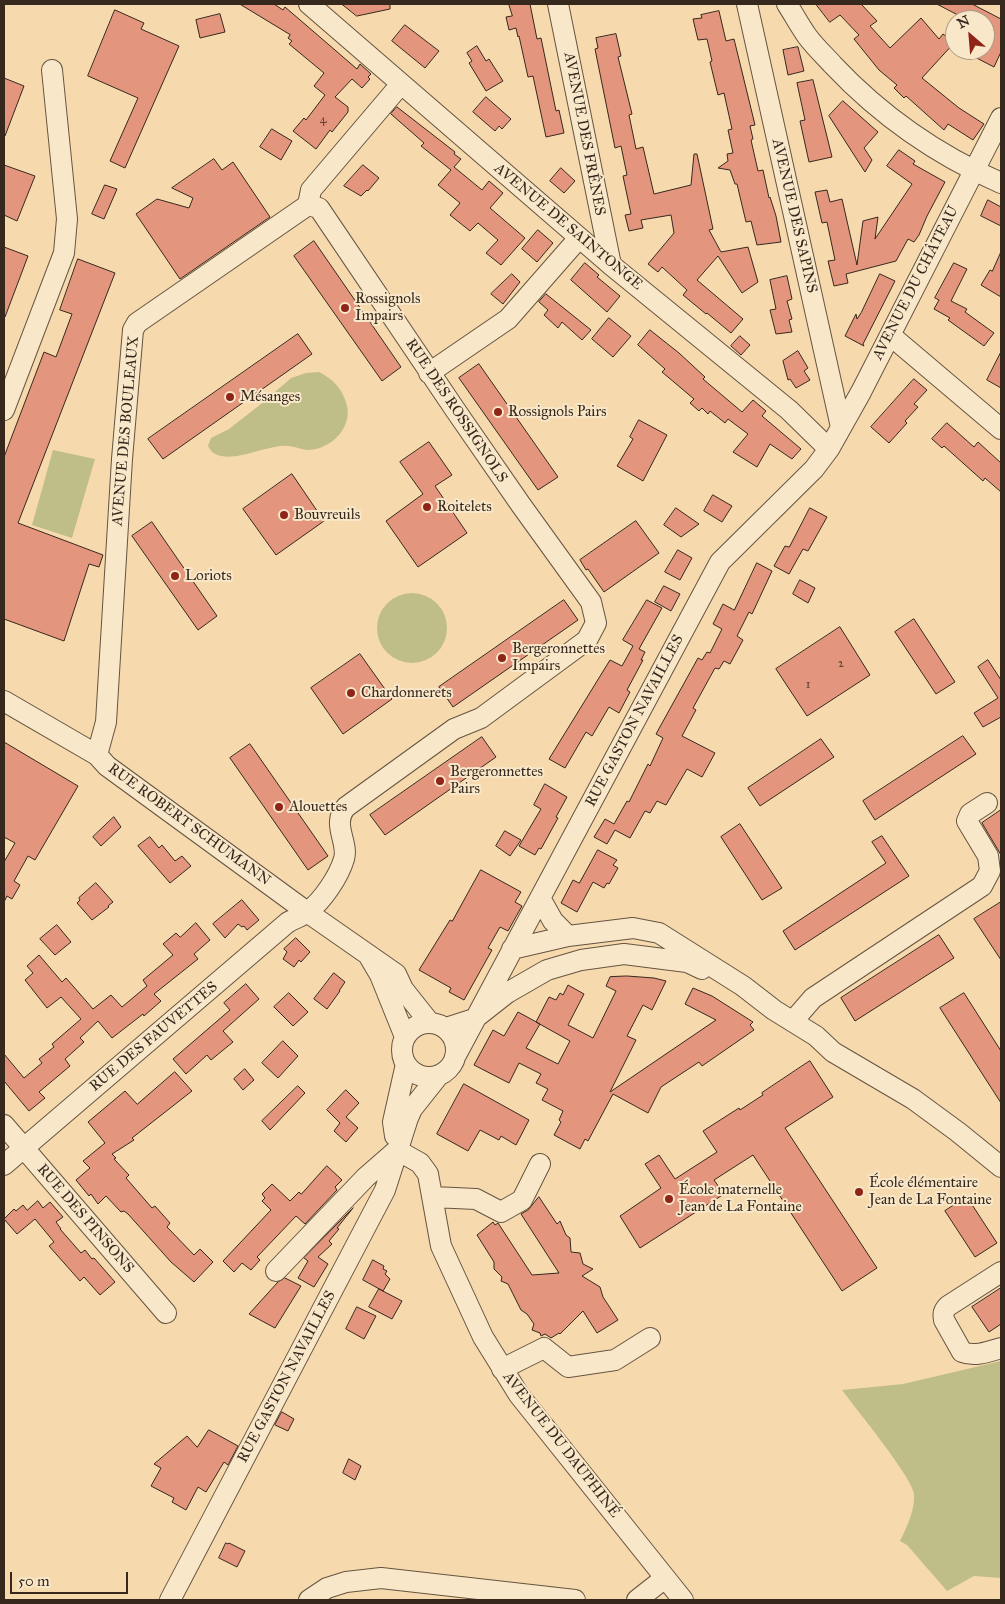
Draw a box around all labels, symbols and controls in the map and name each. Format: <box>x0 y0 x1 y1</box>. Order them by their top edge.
north arrow <box>945 10 995 60</box>
text: N <box>954 12 973 32</box>
street label: AVENUE DES FRÊNES <box>559 51 609 217</box>
house number: 4 <box>320 113 326 127</box>
street label: AVENUE DES SAPINS <box>767 137 821 295</box>
street label: AVENUE DE SAINTONGE <box>490 160 646 294</box>
street label: AVENUE DU CHÂTEAU <box>869 203 963 363</box>
place label: Rossignols Impairs <box>355 290 420 325</box>
marker: Rossignols Impairs <box>339 302 351 314</box>
street label: AVENUE DES BOULEAUX <box>109 335 143 527</box>
street label: RUE DES ROSSIGNOLS <box>401 336 511 486</box>
place label: Mésanges <box>240 388 300 406</box>
marker: Mésanges <box>224 391 236 403</box>
place label: Rossignols Pairs <box>508 403 607 421</box>
marker: Rossignols Pairs <box>492 406 504 418</box>
place label: Roitelets <box>437 498 492 516</box>
marker: Roitelets <box>421 501 433 513</box>
place label: Bouvreuils <box>294 506 360 524</box>
marker: Bouvreuils <box>278 509 290 521</box>
place label: Loriots <box>185 567 232 585</box>
marker: Loriots <box>169 570 181 582</box>
street label: RUE GASTON NAVAILLES <box>582 632 688 810</box>
place label: Bergeronnettes Impairs <box>512 640 605 675</box>
marker: Bergeronnettes Impairs <box>496 652 508 664</box>
house number: 2 <box>838 657 844 671</box>
house number: 1 <box>806 678 810 692</box>
place label: Chardonnerets <box>361 684 452 702</box>
marker: Chardonnerets <box>345 687 357 699</box>
street label: RUE ROBERT SCHUMANN <box>104 760 274 890</box>
place label: Bergeronnettes Pairs <box>450 763 543 798</box>
marker: Bergeronnettes Pairs <box>434 775 446 787</box>
place label: Alouettes <box>289 798 347 816</box>
marker: Alouettes <box>273 801 285 813</box>
street label: RUE DES FAUVETTES <box>86 978 222 1096</box>
street label: RUE DES PINSONS <box>33 1161 137 1277</box>
place label: École élémentaire Jean de La Fontaine <box>869 1174 992 1209</box>
place label: École maternelle Jean de La Fontaine <box>679 1181 802 1216</box>
marker: École élémentaire Jean de La Fontaine <box>853 1186 865 1198</box>
marker: École maternelle Jean de La Fontaine <box>663 1193 675 1205</box>
street label: RUE GASTON NAVAILLES <box>234 1288 340 1466</box>
street label: AVENUE DU DAUPHINÉ <box>499 1369 623 1521</box>
scale bar <box>12 1562 130 1594</box>
text: 50 m <box>18 1572 50 1590</box>

